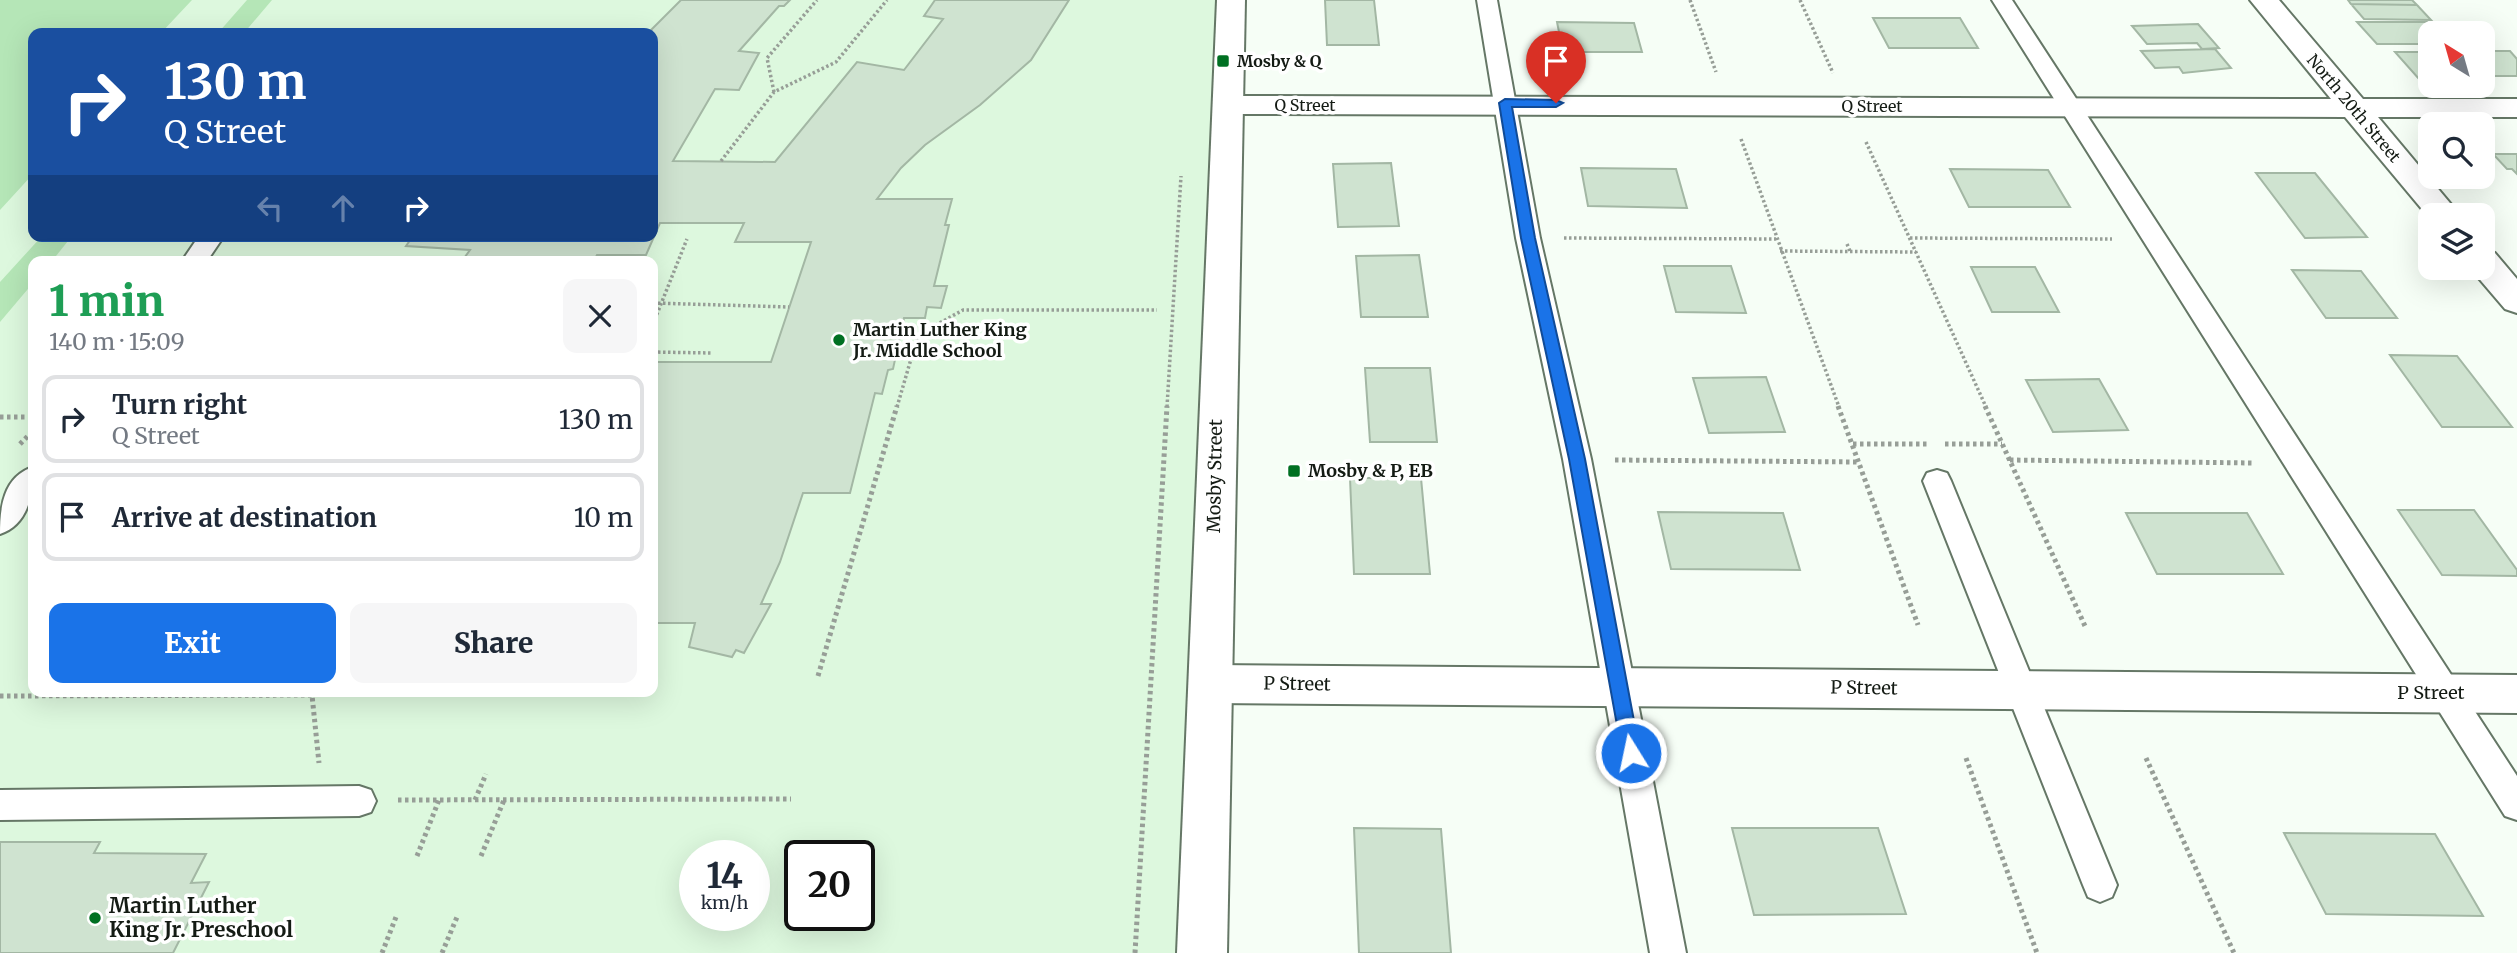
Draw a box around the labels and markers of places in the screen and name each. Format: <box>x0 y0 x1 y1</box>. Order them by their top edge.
pin <box>1526 31 1586 103</box>
place label: Mosby & Q <box>1237 51 1323 71</box>
marker: Mosby & Q <box>1215 53 1231 69</box>
place label: Martin Luther King Jr. Middle School <box>852 318 1027 362</box>
marker: Martin Luther King Jr. Middle School <box>831 332 847 348</box>
place label: Mosby & P, EB <box>1308 459 1433 482</box>
marker: Mosby & P, EB <box>1286 463 1302 479</box>
place label: Martin Luther King Jr. Preschool <box>109 892 293 943</box>
marker: Martin Luther King Jr. Preschool <box>87 910 103 926</box>

